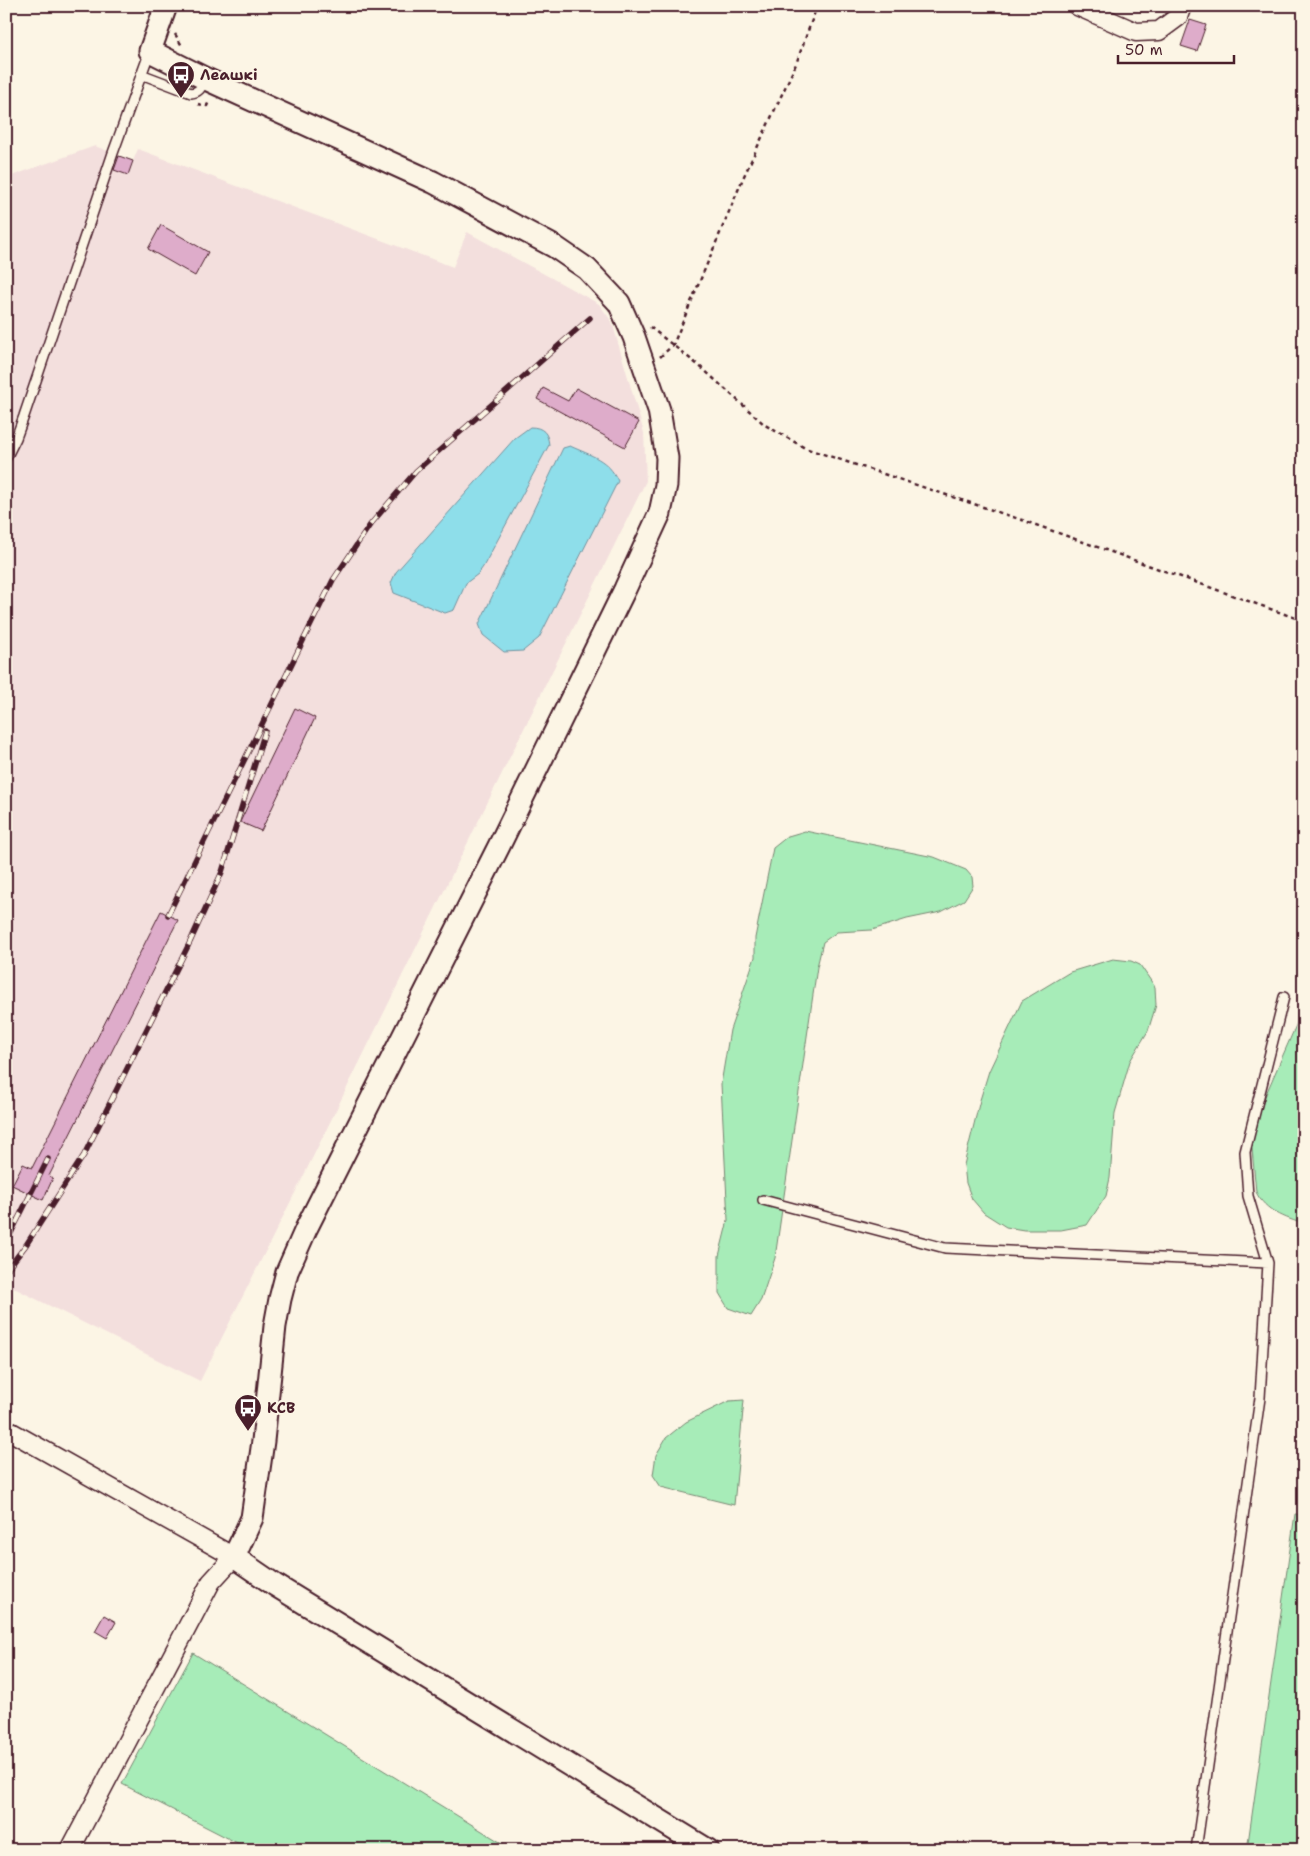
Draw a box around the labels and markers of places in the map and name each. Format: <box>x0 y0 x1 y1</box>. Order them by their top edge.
bus stop icon: Леашкі <box>166 60 196 99</box>
place label: Леашкі <box>200 65 257 85</box>
bus stop icon: КСВ <box>233 1393 263 1432</box>
place label: КСВ <box>267 1398 295 1418</box>

